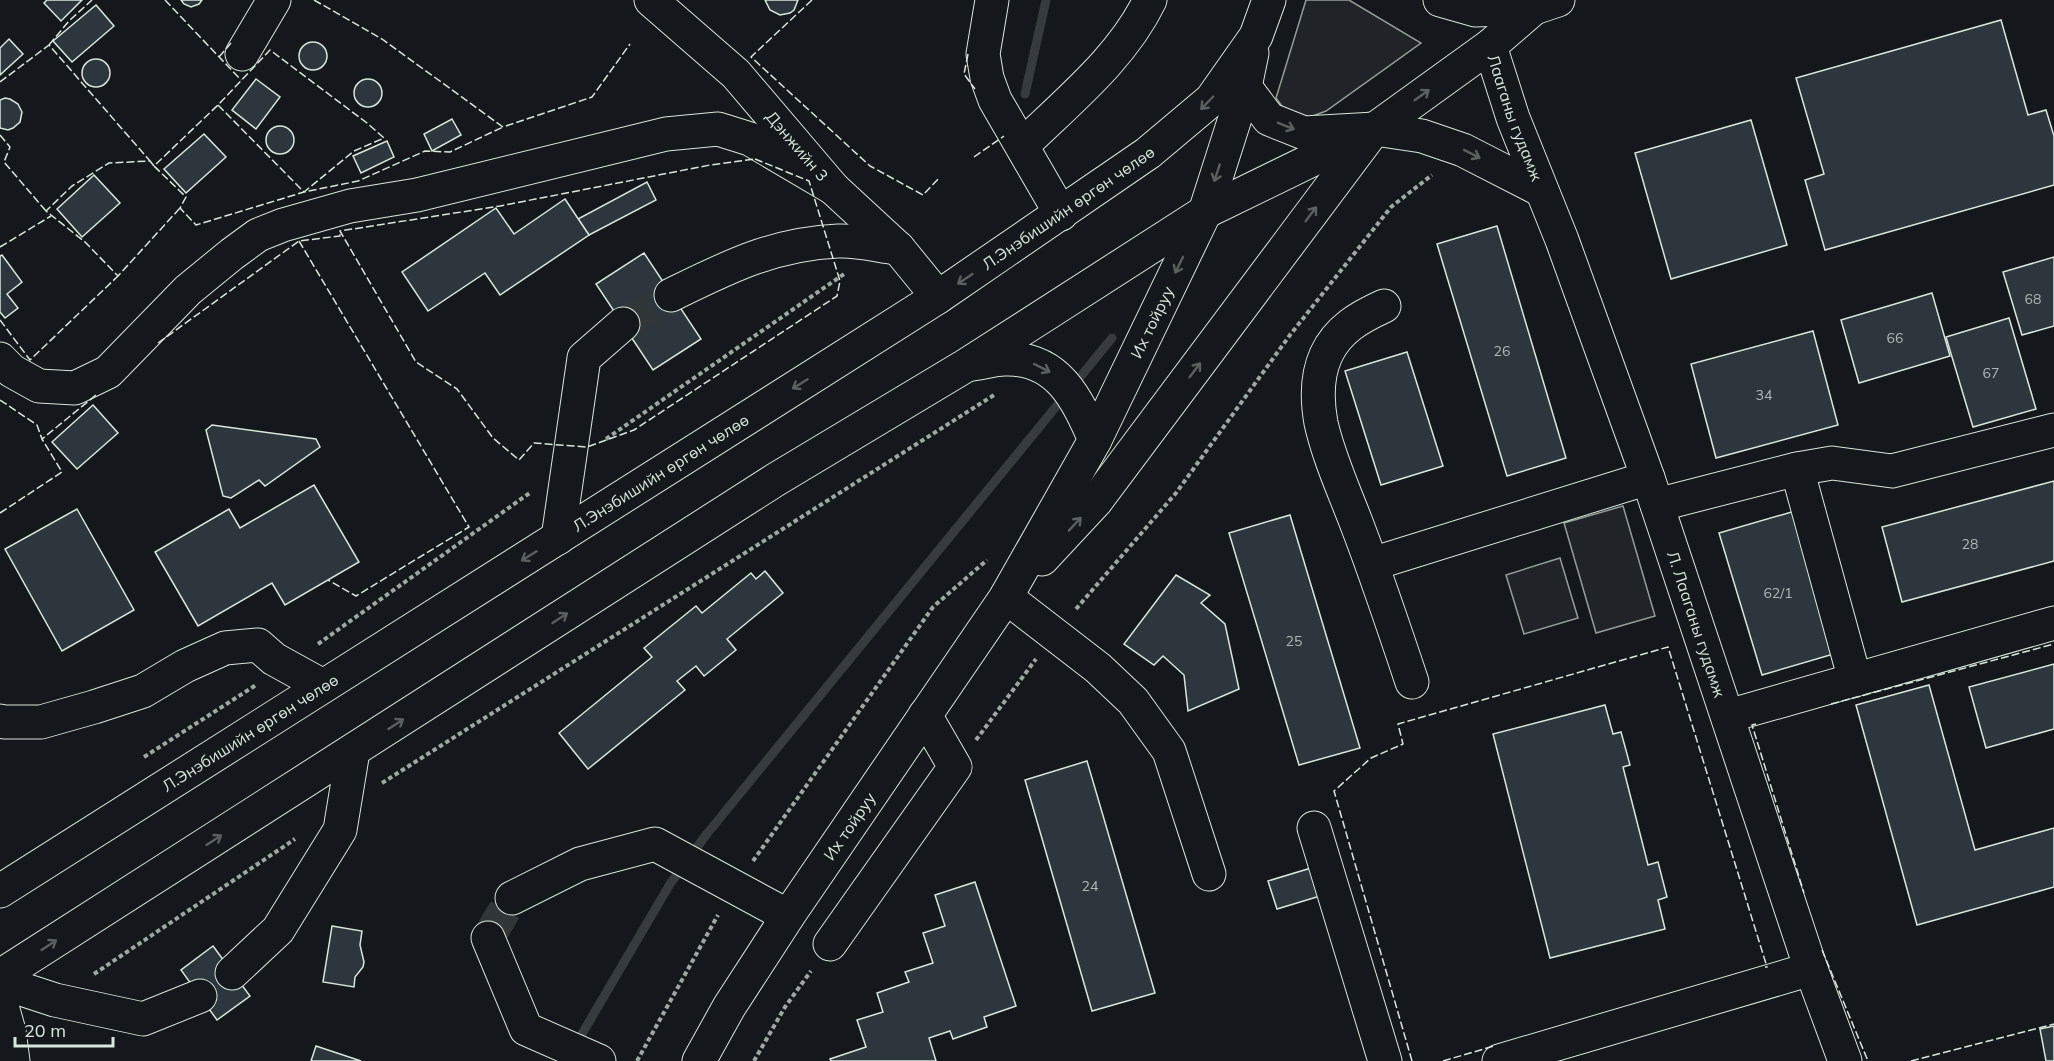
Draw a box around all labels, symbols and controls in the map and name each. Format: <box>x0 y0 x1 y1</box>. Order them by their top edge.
street label: Лааганы гудамж <box>1483 52 1547 184</box>
one-way arrow <box>1414 89 1430 101</box>
one-way arrow <box>1199 96 1214 110</box>
street label: Дэнжийн 3 <box>762 107 833 185</box>
one-way arrow <box>1277 121 1295 132</box>
street label: Л.Энэбишийн өргөн чөлөө <box>978 142 1159 274</box>
one-way arrow <box>1462 149 1480 161</box>
one-way arrow <box>1211 163 1222 182</box>
one-way arrow <box>1305 206 1318 222</box>
one-way arrow <box>1173 255 1185 273</box>
one-way arrow <box>957 273 973 285</box>
street label: Их тойруу <box>1126 282 1178 362</box>
house number: 68 <box>2025 290 2041 308</box>
house number: 66 <box>1887 329 1903 347</box>
house number: 26 <box>1494 342 1510 360</box>
one-way arrow <box>1188 362 1201 378</box>
one-way arrow <box>1033 363 1051 375</box>
house number: 67 <box>1983 364 1999 382</box>
one-way arrow <box>792 379 809 391</box>
house number: 34 <box>1756 386 1773 404</box>
street label: Л.Энэбишийн өргөн чөлөө <box>569 409 753 536</box>
one-way arrow <box>1068 516 1082 531</box>
house number: 28 <box>1962 535 1978 553</box>
street label: Л. Лааганы гудамж <box>1663 548 1730 700</box>
one-way arrow <box>521 550 538 562</box>
house number: 62/1 <box>1763 584 1793 602</box>
one-way arrow <box>551 612 568 624</box>
house number: 25 <box>1286 632 1302 650</box>
street label: Л.Энэбишийн өргөн чөлөө <box>158 669 342 796</box>
one-way arrow <box>387 717 404 730</box>
street label: Их тойруу <box>819 788 880 864</box>
one-way arrow <box>205 834 221 846</box>
house number: 24 <box>1082 877 1099 895</box>
one-way arrow <box>40 939 57 951</box>
scale bar <box>15 1010 112 1048</box>
text: 20 m <box>24 1019 66 1042</box>

